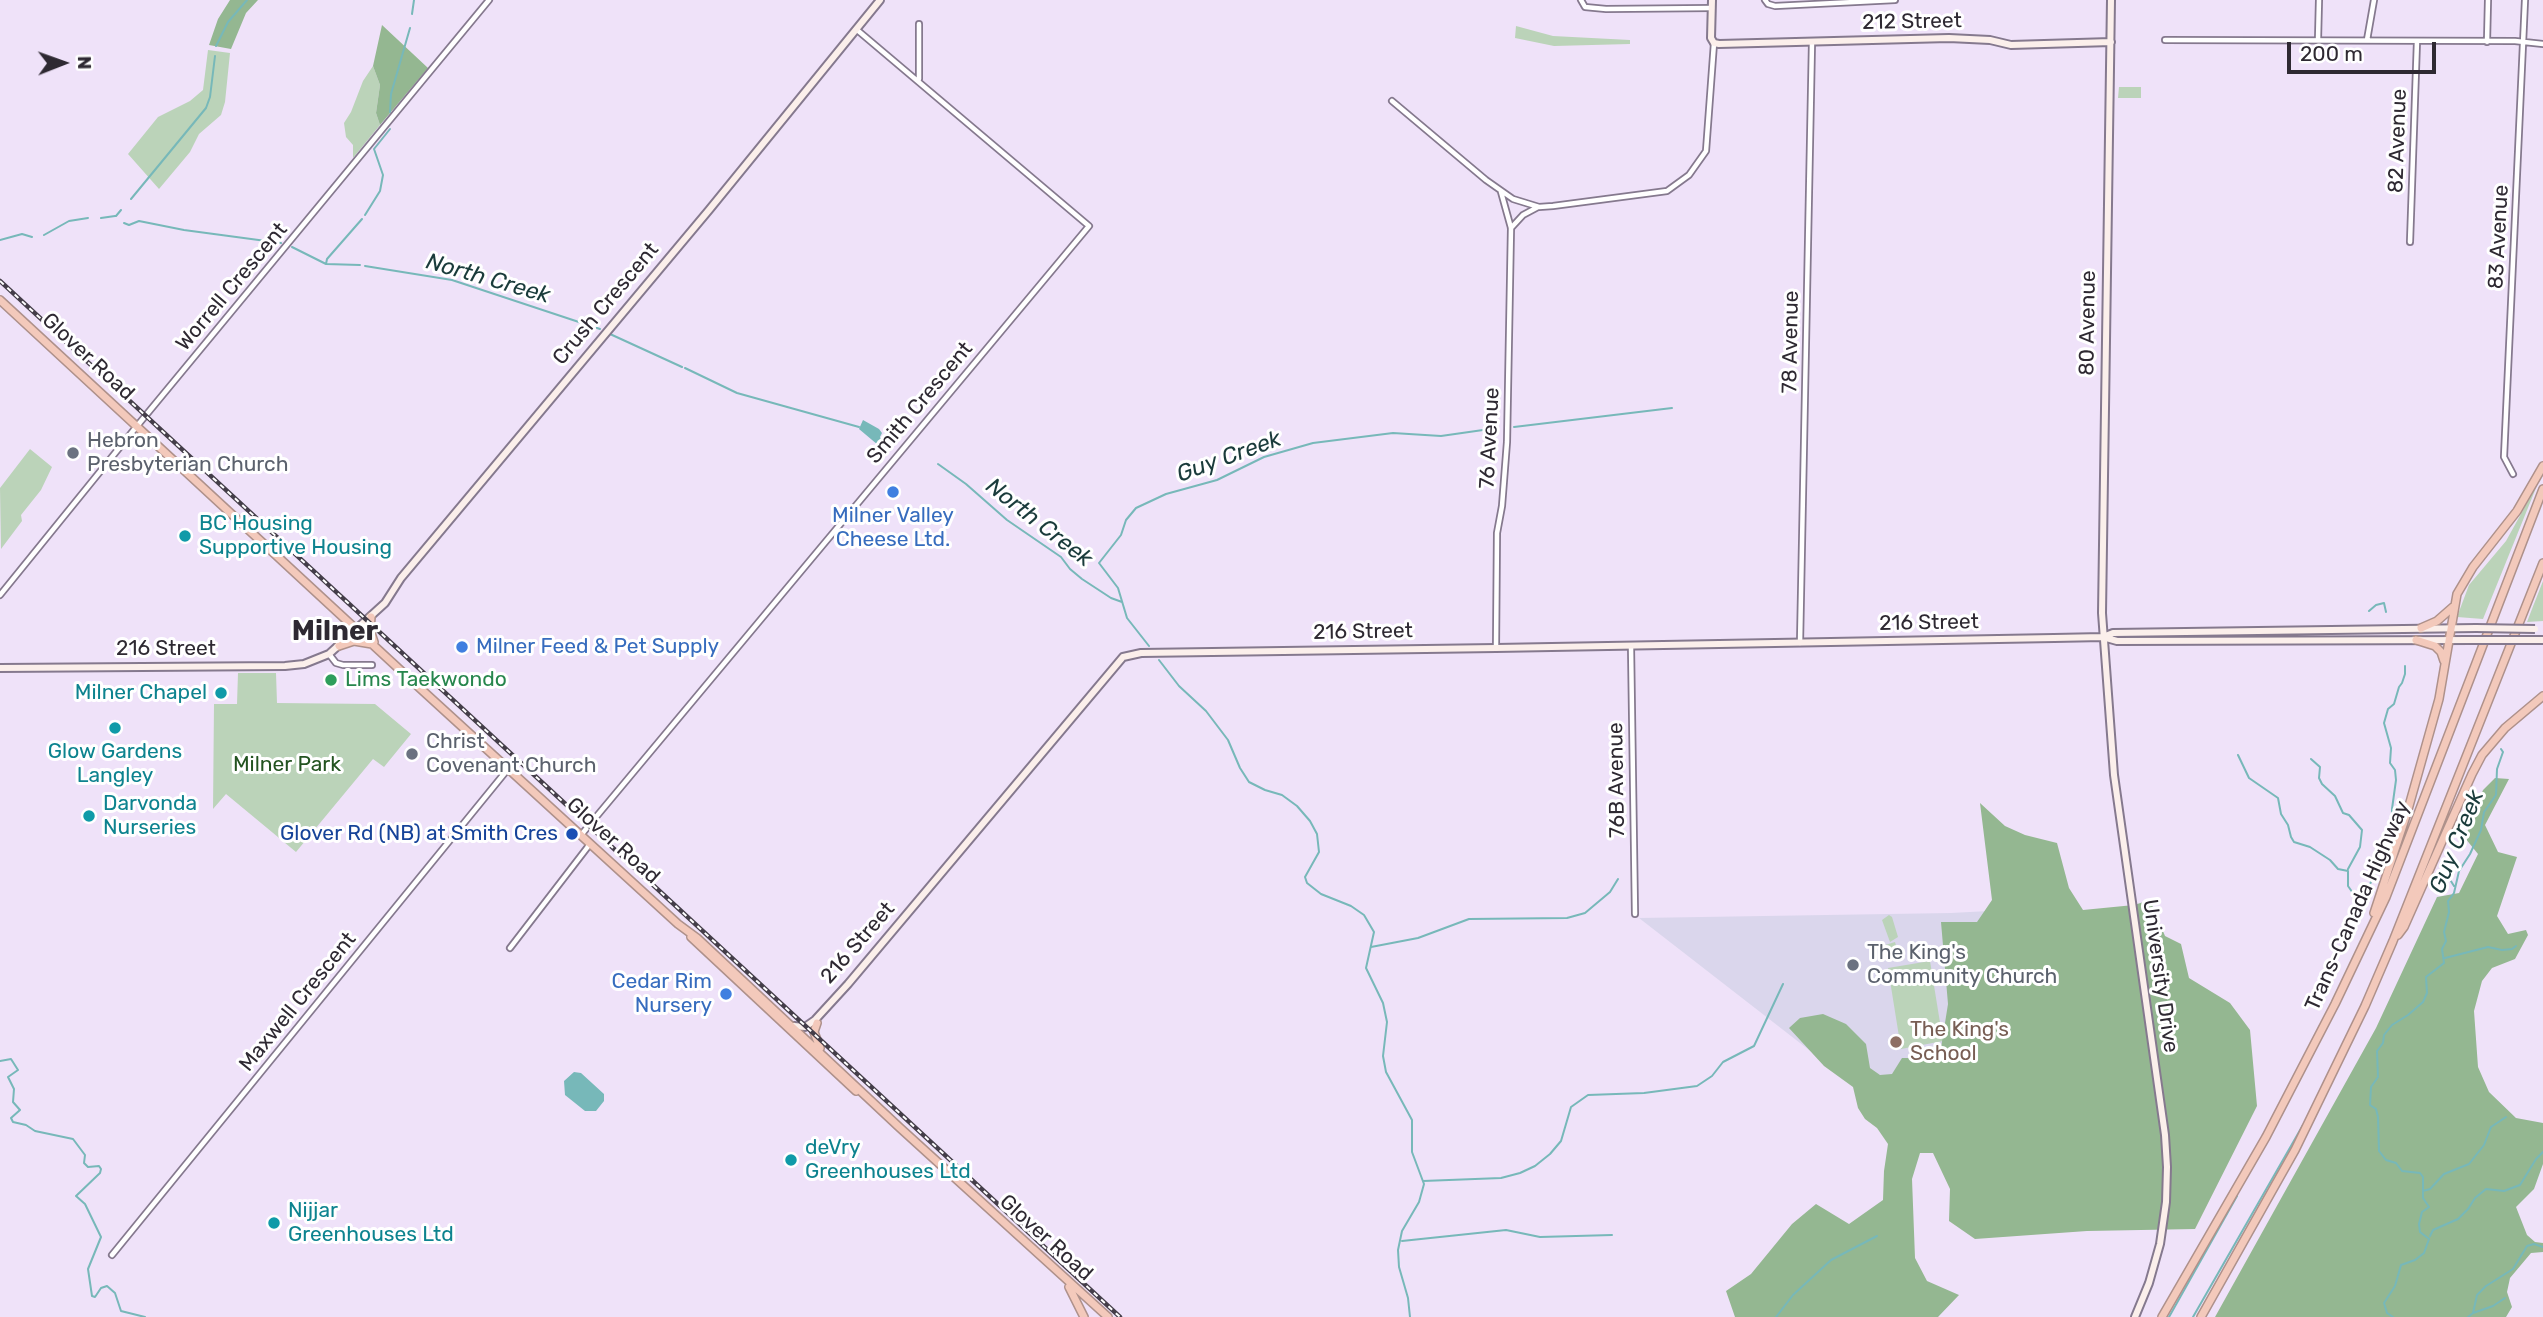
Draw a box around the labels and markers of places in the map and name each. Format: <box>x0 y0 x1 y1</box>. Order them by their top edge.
place label: Hebron Presbyterian Church <box>87 428 288 478</box>
marker: Hebron Presbyterian Church <box>65 445 81 461</box>
marker: Milner Valley Cheese Ltd. <box>885 484 901 500</box>
place label: Milner Valley Cheese Ltd. <box>832 503 954 553</box>
place label: BC Housing Supportive Housing <box>199 511 392 561</box>
marker: BC Housing Supportive Housing <box>177 528 193 544</box>
place label: Milner Feed & Pet Supply <box>476 634 719 660</box>
marker: Milner Feed & Pet Supply <box>454 639 470 655</box>
place label: Lims Taekwondo <box>345 667 507 693</box>
marker: Lims Taekwondo <box>323 672 339 688</box>
place label: Milner Chapel <box>75 680 207 706</box>
marker: Milner Chapel <box>213 685 229 701</box>
marker: Glow Gardens Langley <box>107 720 123 736</box>
place label: Christ Covenant Church <box>426 729 596 779</box>
place label: Glow Gardens Langley <box>48 739 182 789</box>
marker: Christ Covenant Church <box>404 746 420 762</box>
place label: Darvonda Nurseries <box>103 791 197 841</box>
marker: Darvonda Nurseries <box>81 808 97 824</box>
place label: Glover Rd (NB) at Smith Cres <box>280 821 558 847</box>
marker: Glover Rd (NB) at Smith Cres <box>564 826 580 842</box>
place label: The King's Community Church <box>1867 940 2057 990</box>
marker: The King's Community Church <box>1845 957 1861 973</box>
place label: Cedar Rim Nursery <box>612 969 712 1019</box>
marker: Cedar Rim Nursery <box>718 986 734 1002</box>
place label: The King's School <box>1910 1017 2009 1067</box>
marker: The King's School <box>1888 1034 1904 1050</box>
place label: deVry Greenhouses Ltd <box>805 1135 971 1185</box>
marker: deVry Greenhouses Ltd <box>783 1152 799 1168</box>
place label: Nijjar Greenhouses Ltd <box>288 1198 454 1248</box>
marker: Nijjar Greenhouses Ltd <box>266 1215 282 1231</box>

